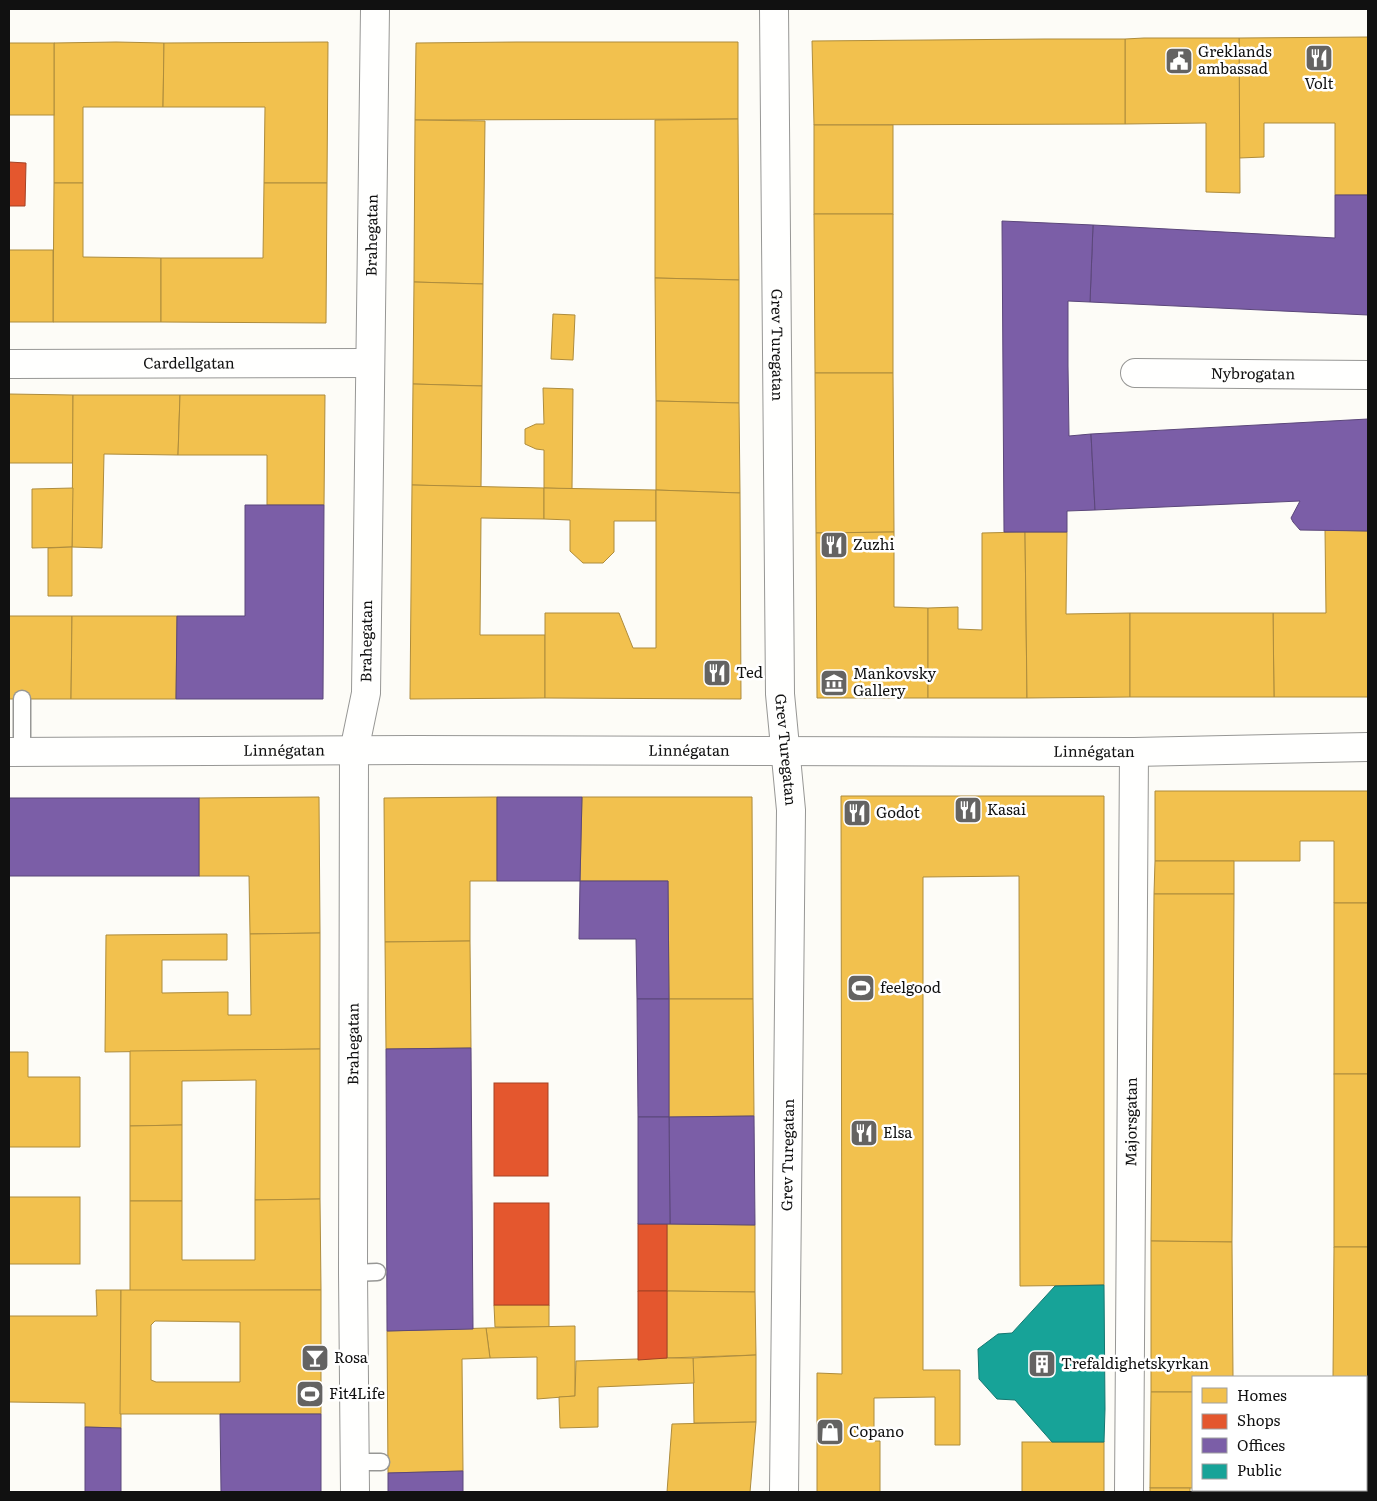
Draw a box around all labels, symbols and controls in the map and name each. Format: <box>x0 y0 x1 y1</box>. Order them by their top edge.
place label: Greklands ambassad <box>1198 39 1272 79</box>
restaurant icon: Volt <box>1304 43 1334 73</box>
public building icon: Greklands ambassad <box>1164 46 1194 76</box>
place label: Volt <box>1304 71 1334 94</box>
street label: Brahegatan <box>358 194 383 277</box>
street label: Grev Turegatan <box>766 289 790 401</box>
street label: Cardellgatan <box>143 350 235 374</box>
street label: Nybrogatan <box>1211 361 1295 384</box>
restaurant icon: Zuzhi <box>819 530 849 560</box>
place label: Zuzhi <box>853 532 894 555</box>
street label: Brahegatan <box>353 600 377 683</box>
restaurant icon: Ted <box>702 658 732 688</box>
place label: Ted <box>736 660 763 683</box>
place label: Mankovsky Gallery <box>853 661 937 701</box>
museum icon: Mankovsky Gallery <box>819 668 849 698</box>
street label: Grev Turegatan <box>770 693 804 807</box>
street label: Linnégatan <box>243 737 325 761</box>
street label: Linnégatan <box>648 738 730 761</box>
street label: Linnégatan <box>1053 739 1135 762</box>
restaurant icon: Kasai <box>953 795 983 825</box>
place label: Kasai <box>987 797 1026 820</box>
restaurant icon: Godot <box>842 798 872 828</box>
place label: Godot <box>876 800 920 823</box>
sports icon: feelgood <box>846 973 876 1003</box>
place label: feelgood <box>880 975 941 998</box>
street label: Brahegatan <box>340 1003 364 1085</box>
street label: Majorsgatan <box>1118 1077 1142 1167</box>
street label: Grev Turegatan <box>774 1099 799 1211</box>
restaurant icon: Elsa <box>849 1118 879 1148</box>
place label: Elsa <box>883 1120 913 1143</box>
bar icon: Rosa <box>300 1343 330 1373</box>
place label: Rosa <box>334 1345 369 1368</box>
building icon: Trefaldighetskyrkan <box>1027 1349 1057 1379</box>
place label: Trefaldighetskyrkan <box>1061 1351 1209 1374</box>
legend <box>1192 1376 1367 1491</box>
sports icon: Fit4Life <box>295 1379 325 1409</box>
place label: Fit4Life <box>329 1381 385 1404</box>
text: Homes <box>1237 1383 1287 1406</box>
text: Shops <box>1237 1408 1280 1431</box>
shop icon: Copano <box>815 1417 845 1447</box>
place label: Copano <box>849 1419 904 1442</box>
text: Offices <box>1237 1433 1285 1456</box>
text: Public <box>1237 1458 1282 1481</box>

